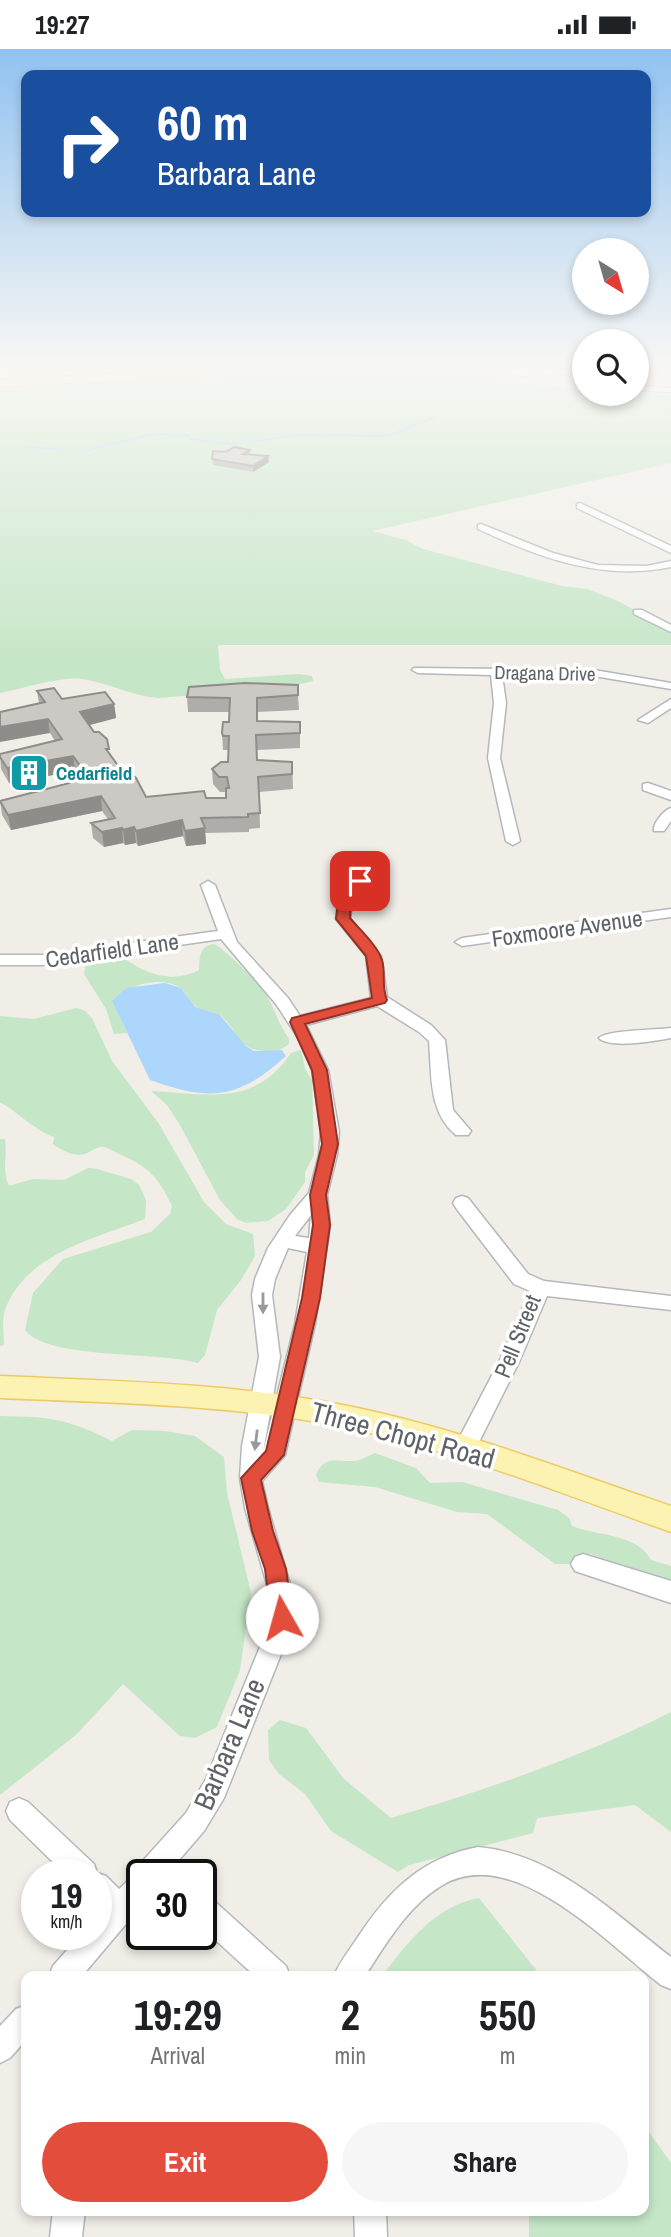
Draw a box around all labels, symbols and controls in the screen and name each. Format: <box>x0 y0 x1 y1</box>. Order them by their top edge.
text: 19:27 <box>35 7 90 42</box>
text: 60 m <box>157 89 249 155</box>
icon: right <box>42 98 133 189</box>
text: Barbara Lane <box>157 152 316 195</box>
north arrow <box>572 238 649 315</box>
map controls <box>572 238 649 406</box>
button: search <box>572 329 649 406</box>
street label: Dragana Drive <box>494 659 596 687</box>
building icon: Cedarfield <box>8 752 50 794</box>
place label: Cedarfield <box>56 760 132 786</box>
pin <box>330 851 390 911</box>
icon: arrive <box>341 862 379 900</box>
street label: Foxmoore Avenue <box>490 902 644 954</box>
street label: Cedarfield Lane <box>43 925 181 975</box>
street label: Pell Street <box>486 1290 548 1382</box>
one-way arrow <box>257 1292 269 1314</box>
street label: Three Chopt Road <box>307 1392 499 1478</box>
one-way arrow <box>250 1429 261 1451</box>
position arrow <box>245 1581 319 1655</box>
street label: Barbara Lane <box>184 1673 274 1815</box>
speed limit sign: 30 <box>126 1859 217 1950</box>
text: 19 <box>51 1872 82 1919</box>
text: km/h <box>51 1909 83 1934</box>
text: 19:29 <box>134 1987 222 2043</box>
text: 2 <box>341 1987 360 2043</box>
text: 550 <box>479 1987 536 2043</box>
text: Arrival <box>151 2040 205 2071</box>
text: min <box>335 2040 366 2071</box>
text: m <box>500 2040 515 2071</box>
button: Exit <box>42 2122 328 2202</box>
button: Share <box>342 2122 628 2202</box>

